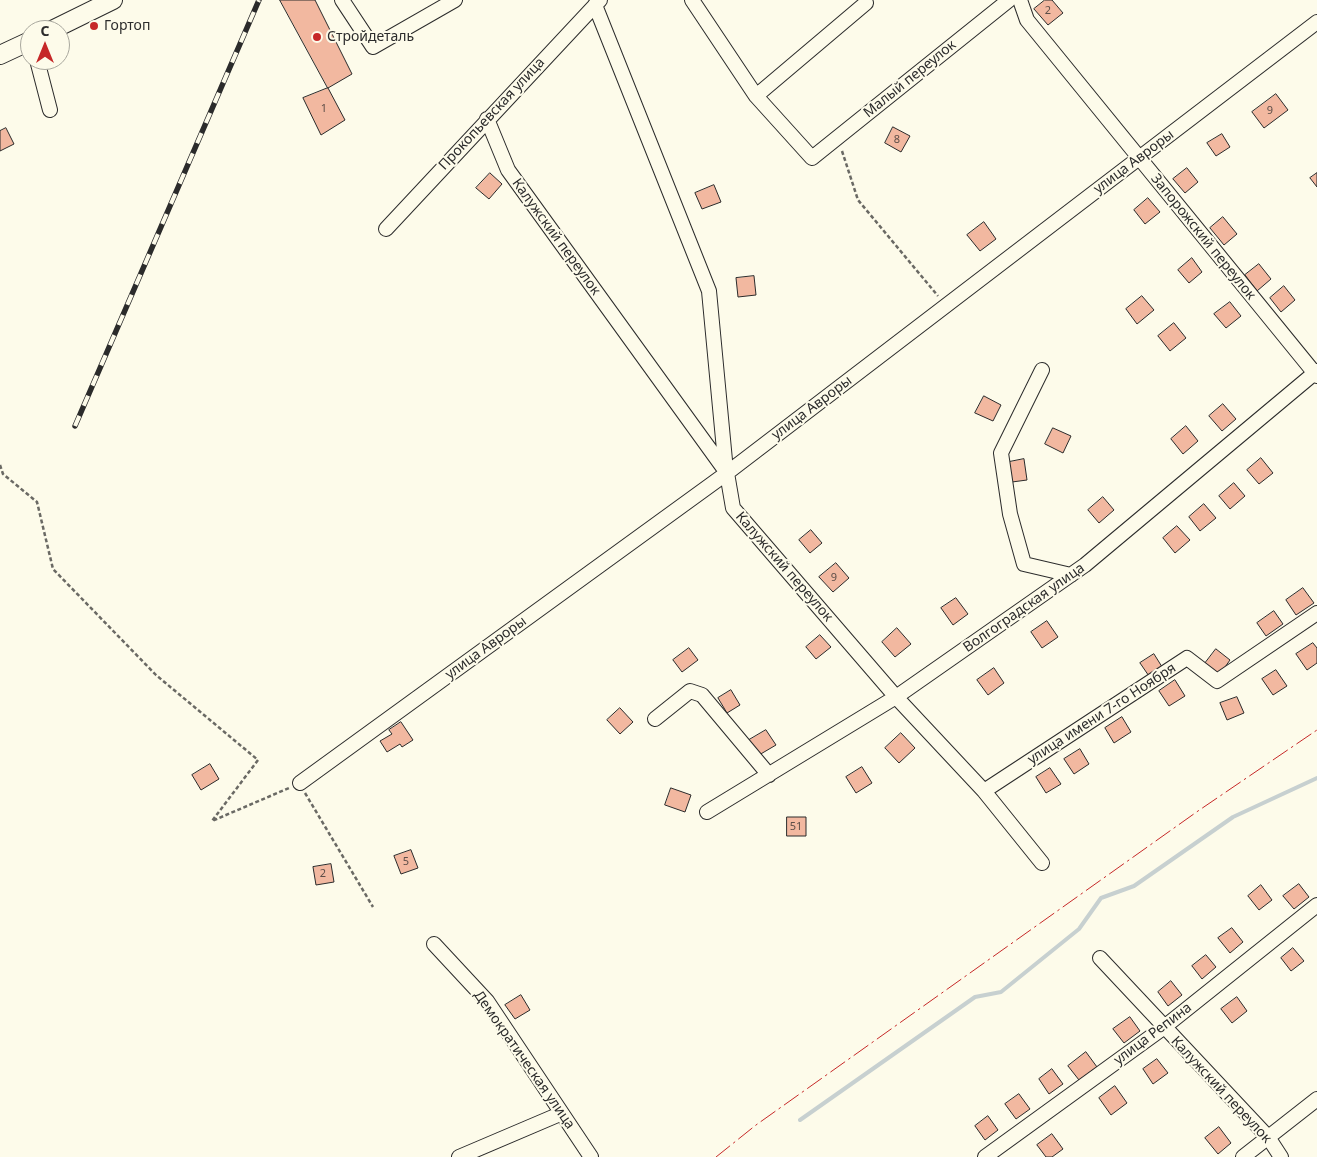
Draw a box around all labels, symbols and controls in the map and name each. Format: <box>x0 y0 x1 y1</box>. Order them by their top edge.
house number: 2 <box>1045 4 1051 18</box>
place label: Гортоп <box>104 18 150 34</box>
north arrow <box>20 20 70 70</box>
marker: Гортоп <box>88 20 100 32</box>
text: С <box>40 21 50 40</box>
place label: Стройдеталь <box>327 29 414 45</box>
marker: Стройдеталь <box>311 31 323 43</box>
street label: Малый переулок <box>860 37 960 121</box>
street label: Прокопьевская улица <box>436 54 548 174</box>
house number: 1 <box>321 102 327 116</box>
house number: 9 <box>1267 104 1273 118</box>
street label: улица Авроры <box>1091 126 1177 198</box>
house number: 8 <box>894 133 900 147</box>
street label: Запорожский переулок <box>1147 171 1259 303</box>
street label: Калужский переулок <box>508 175 604 299</box>
street label: улица Авроры <box>769 372 855 444</box>
street label: Калужский переулок <box>732 509 836 625</box>
street label: Волгоградская улица <box>960 560 1088 656</box>
house number: 9 <box>831 571 837 585</box>
street label: улица Авроры <box>442 613 530 683</box>
street label: улица имени 7-го Ноября <box>1025 660 1179 768</box>
house number: 51 <box>790 820 802 834</box>
house number: 5 <box>403 855 409 869</box>
house number: 2 <box>320 867 326 881</box>
street label: Демократическая улица <box>470 988 578 1132</box>
street label: улица Репина <box>1111 999 1195 1069</box>
street label: Калужский переулок <box>1167 1033 1275 1147</box>

